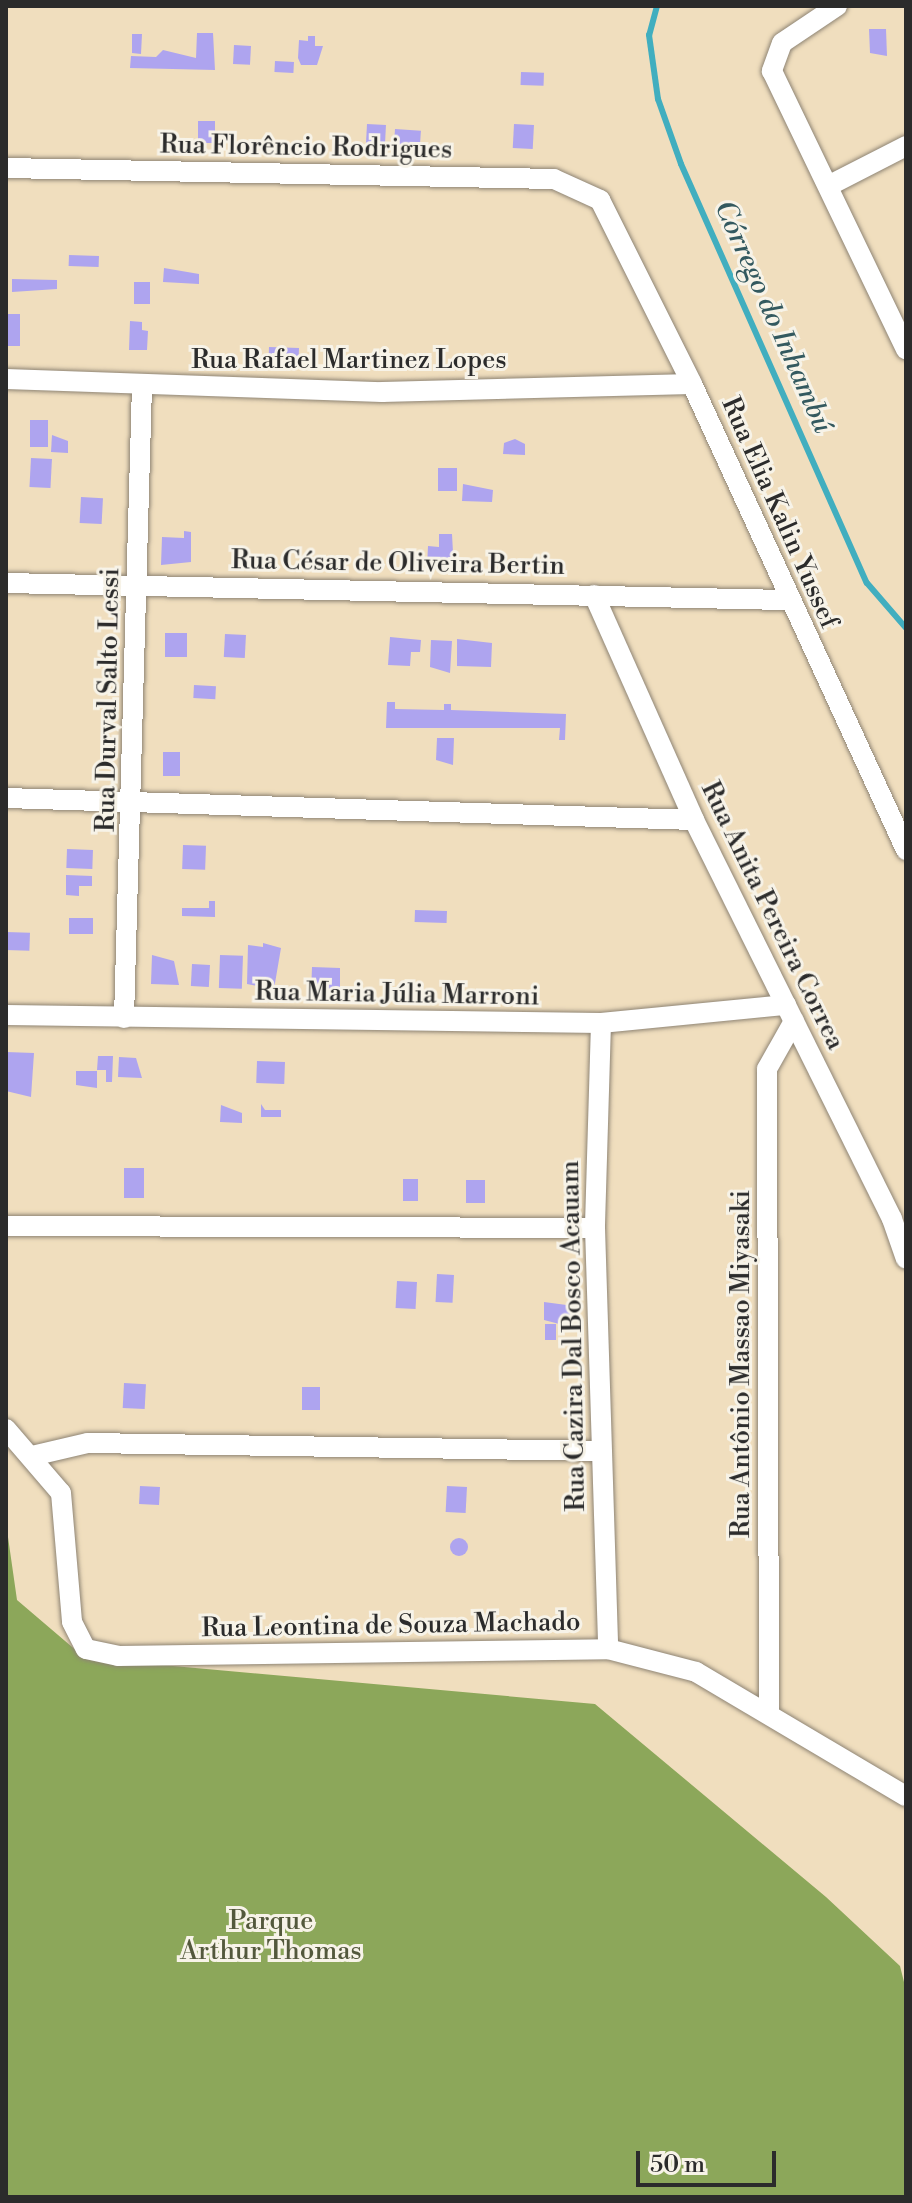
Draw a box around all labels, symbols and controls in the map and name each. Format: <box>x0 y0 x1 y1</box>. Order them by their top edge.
street label: Rua Florêncio Rodrigues <box>160 130 452 166</box>
water label: Córrego do Inhambú <box>707 195 839 439</box>
street label: Rua Rafael Martinez Lopes <box>191 345 507 377</box>
street label: Rua Elia Kalin Yussef <box>714 393 844 633</box>
street label: Rua César de Oliveira Bertin <box>231 545 565 583</box>
street label: Rua Durval Salto Lessi <box>91 568 127 832</box>
street label: Rua Anita Pereira Correa <box>693 777 851 1055</box>
street label: Rua Maria Júlia Marroni <box>254 977 540 1013</box>
street label: Rua Cazira Dal Bosco Acauam <box>555 1160 593 1512</box>
street label: Rua Antônio Massao Miyasaki <box>726 1190 758 1538</box>
street label: Rua Leontina de Souza Machado <box>201 1607 581 1645</box>
park label: Parque Arthur Thomas <box>180 1906 362 1968</box>
scale bar <box>640 2135 780 2185</box>
text: 50 m <box>650 2150 705 2180</box>

